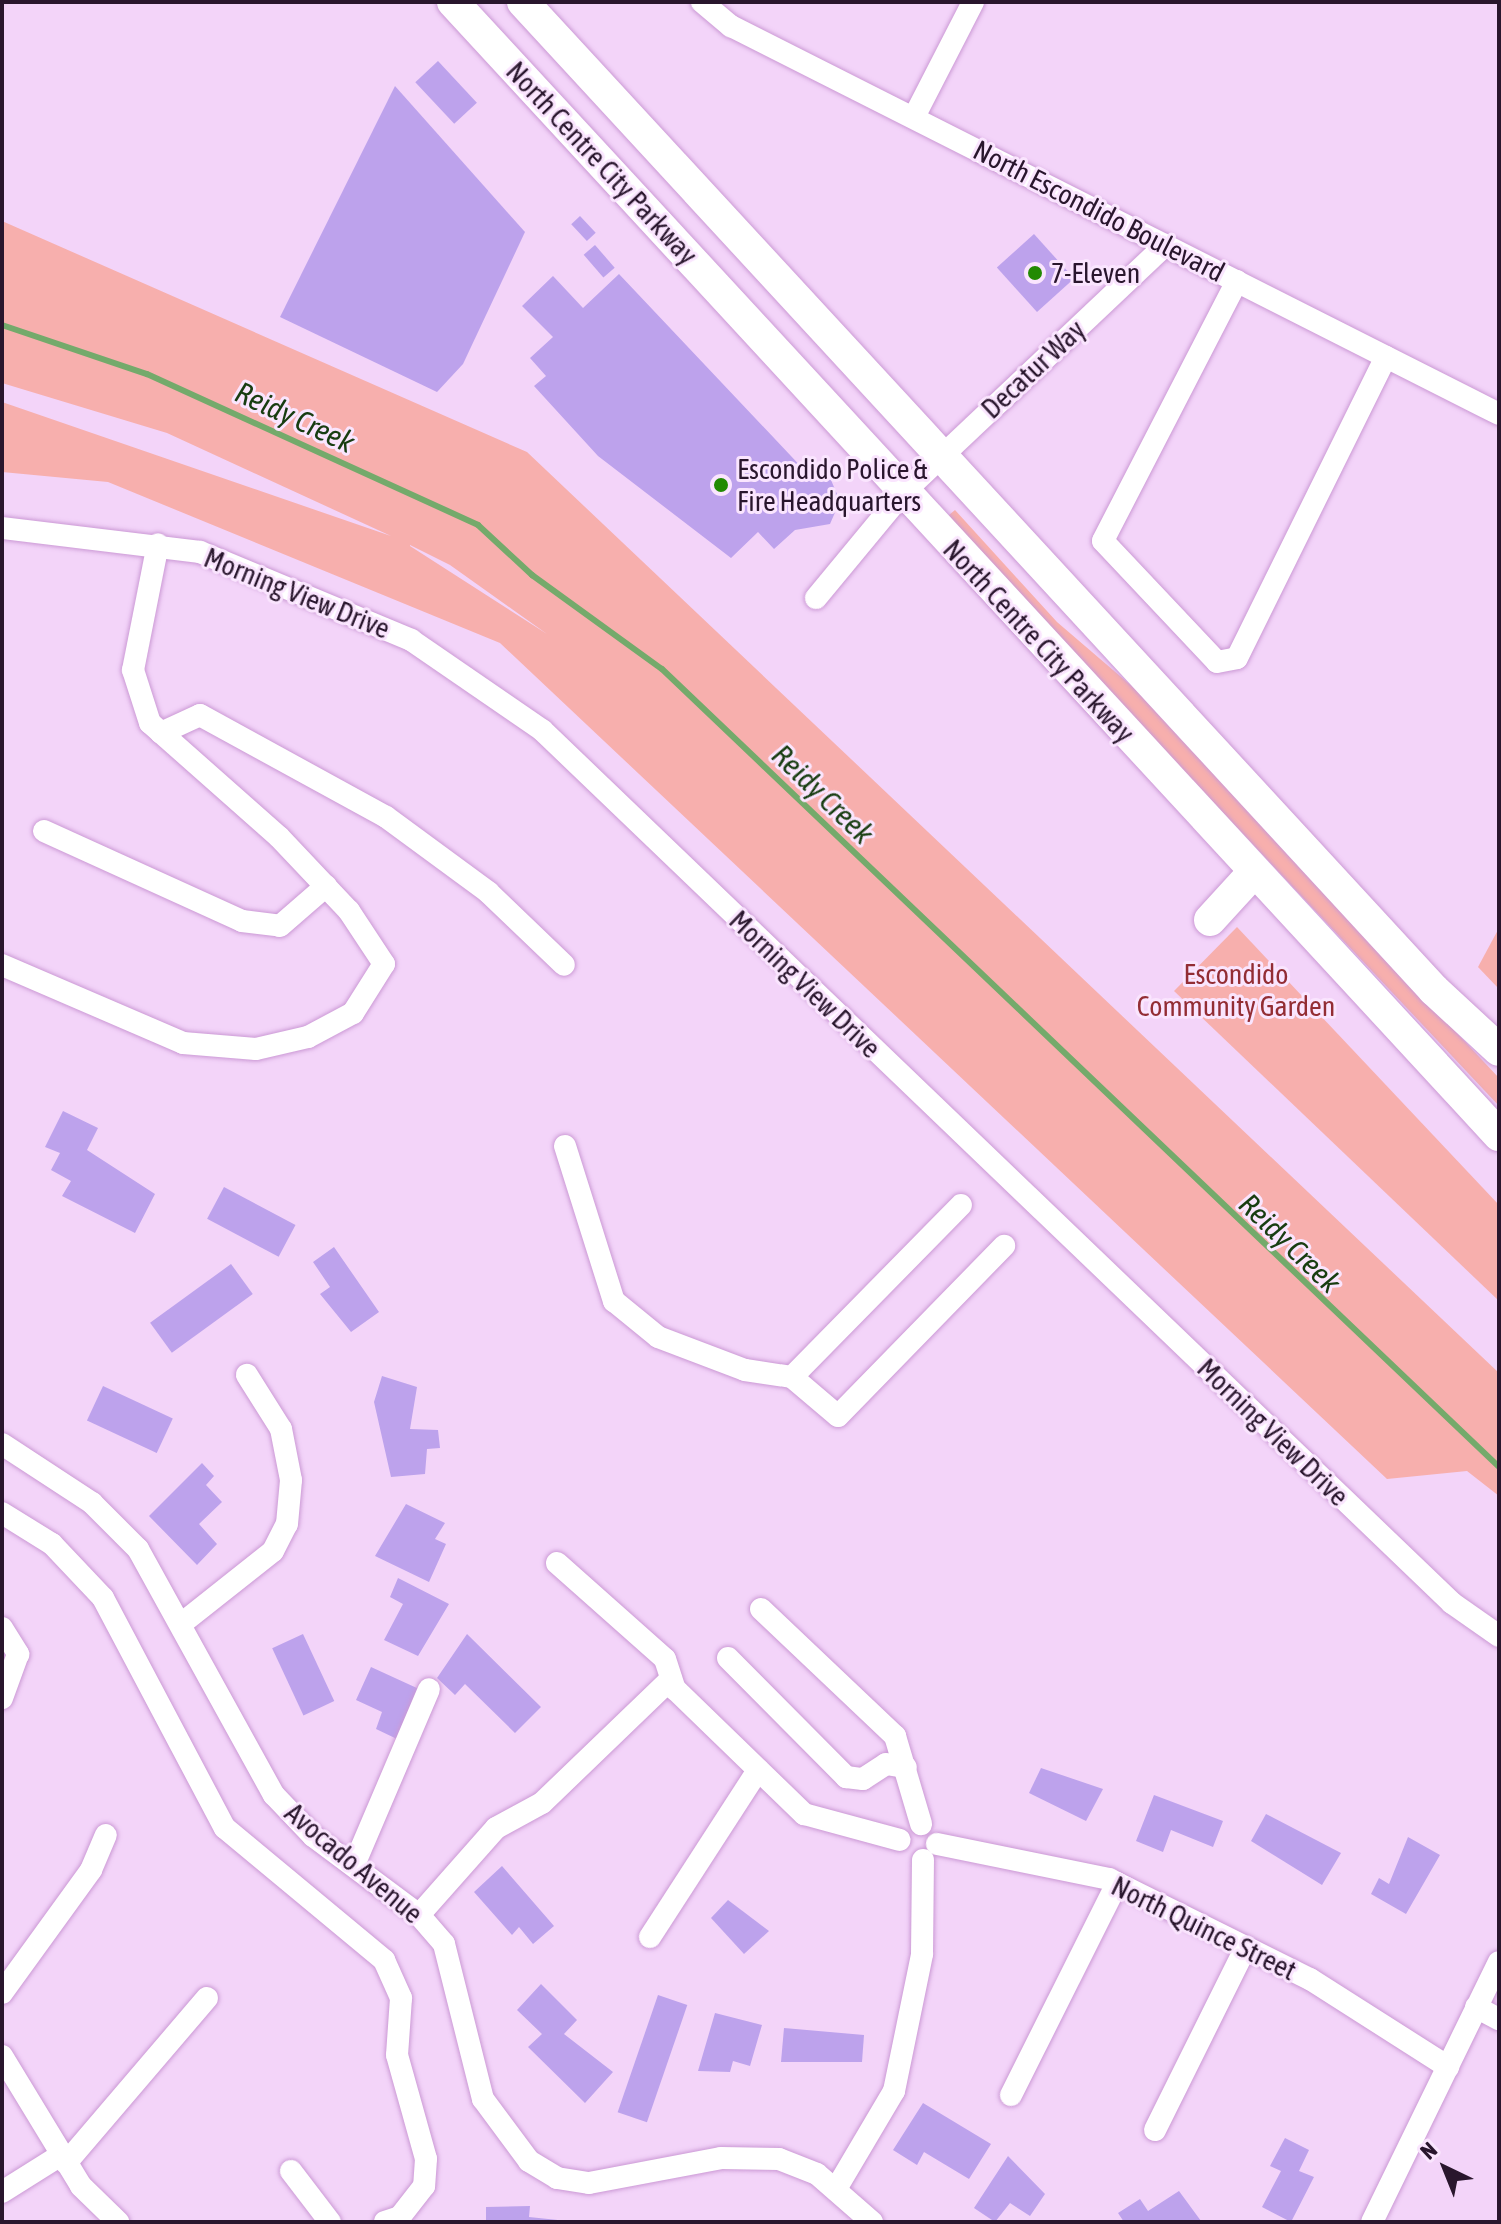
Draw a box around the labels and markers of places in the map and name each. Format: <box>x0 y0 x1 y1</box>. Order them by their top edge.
place label: 7-Eleven <box>1051 256 1140 290</box>
marker: 7-Eleven <box>1026 264 1044 282</box>
place label: Escondido Police & Fire Headquarters <box>737 452 928 518</box>
marker: Escondido Police & Fire Headquarters <box>712 476 730 494</box>

